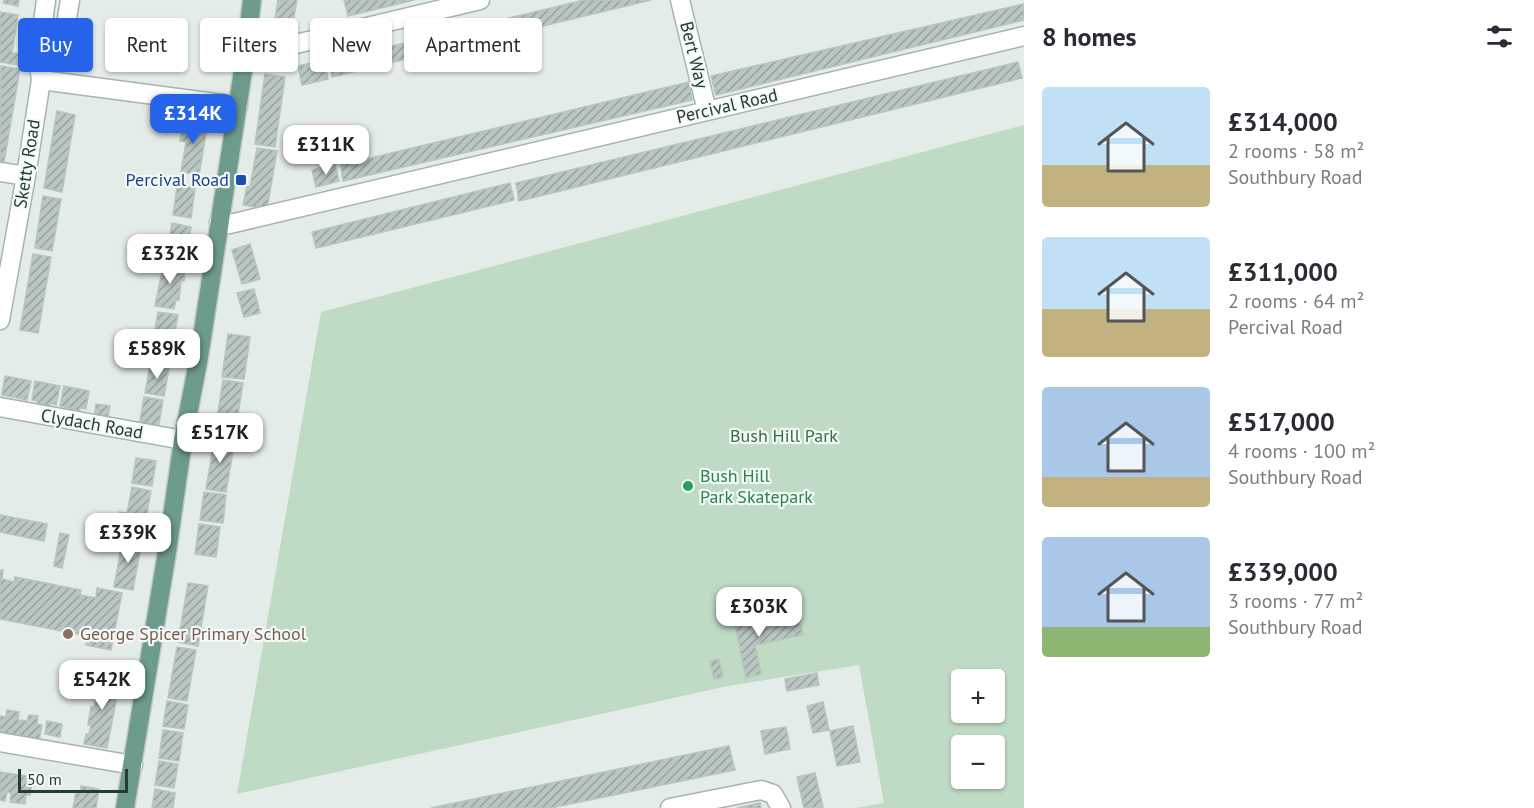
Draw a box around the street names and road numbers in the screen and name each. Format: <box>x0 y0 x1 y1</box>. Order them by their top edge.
street label: Bert Way <box>675 19 714 91</box>
street label: Percival Road <box>674 83 780 128</box>
street label: Sketty Road <box>8 118 45 210</box>
street label: Clydach Road <box>39 403 145 444</box>

